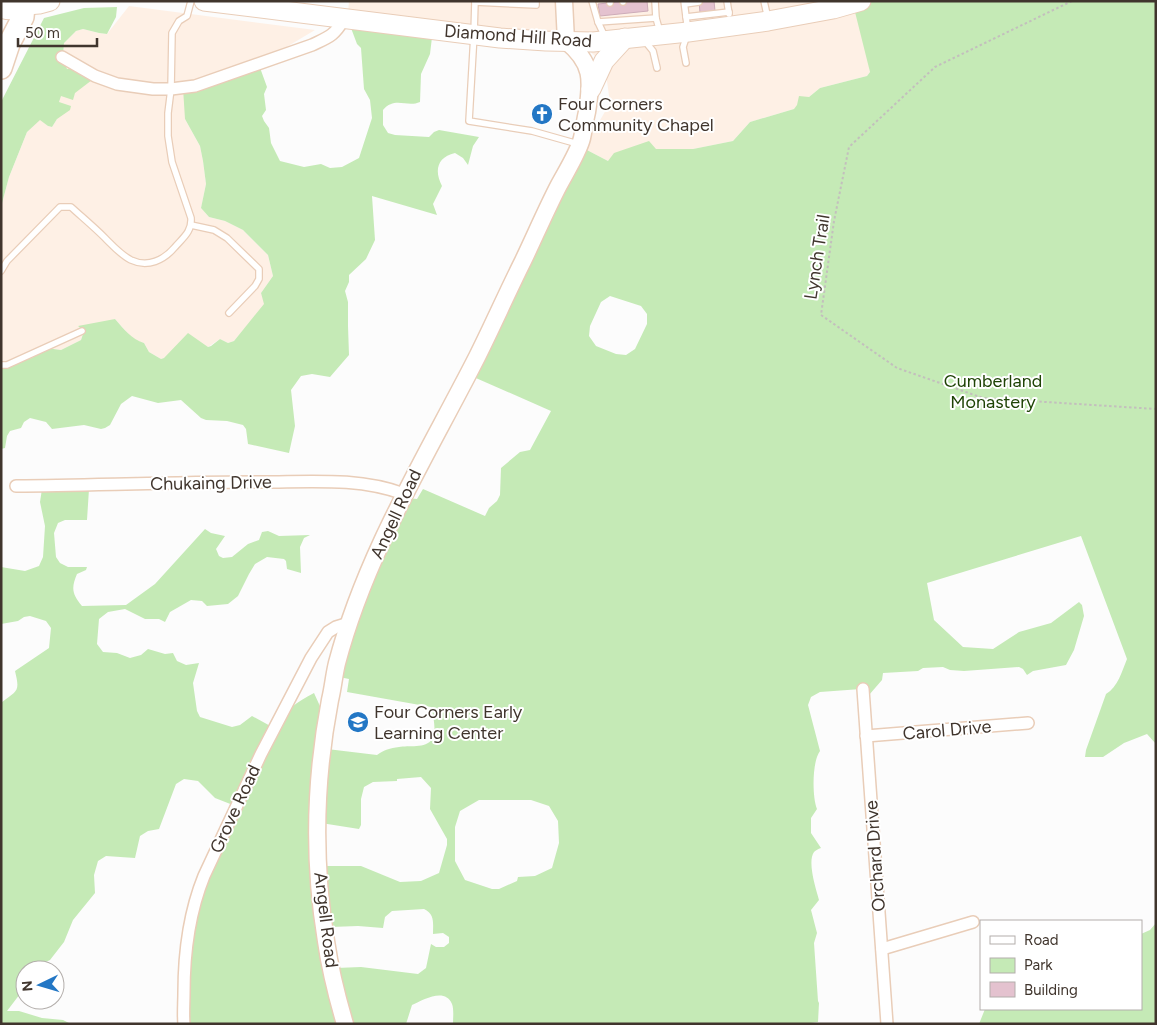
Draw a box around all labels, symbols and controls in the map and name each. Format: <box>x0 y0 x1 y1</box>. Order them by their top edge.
scale bar <box>18 15 96 47</box>
street label: Diamond Hill Road <box>443 20 593 52</box>
text: 50 m <box>25 24 60 42</box>
place label: Four Corners Community Chapel <box>558 93 714 136</box>
church icon: Four Corners Community Chapel <box>530 102 554 126</box>
street label: Lynch Trail <box>799 213 835 301</box>
park label: Cumberland Monastery <box>944 370 1042 413</box>
street label: Angell Road <box>366 466 426 562</box>
street label: Chukaing Drive <box>150 471 272 495</box>
place label: Four Corners Early Learning Center <box>374 701 523 744</box>
school or university icon: Four Corners Early Learning Center <box>346 710 370 734</box>
street label: Carol Drive <box>902 715 992 745</box>
street label: Grove Road <box>205 761 265 857</box>
street label: Orchard Drive <box>860 799 890 912</box>
street label: Angell Road <box>309 871 343 969</box>
legend <box>980 920 1142 1010</box>
text: Road <box>1024 931 1059 949</box>
text: Park <box>1024 956 1053 974</box>
north arrow <box>15 960 65 1010</box>
text: N <box>19 980 36 992</box>
text: Building <box>1024 981 1078 999</box>

